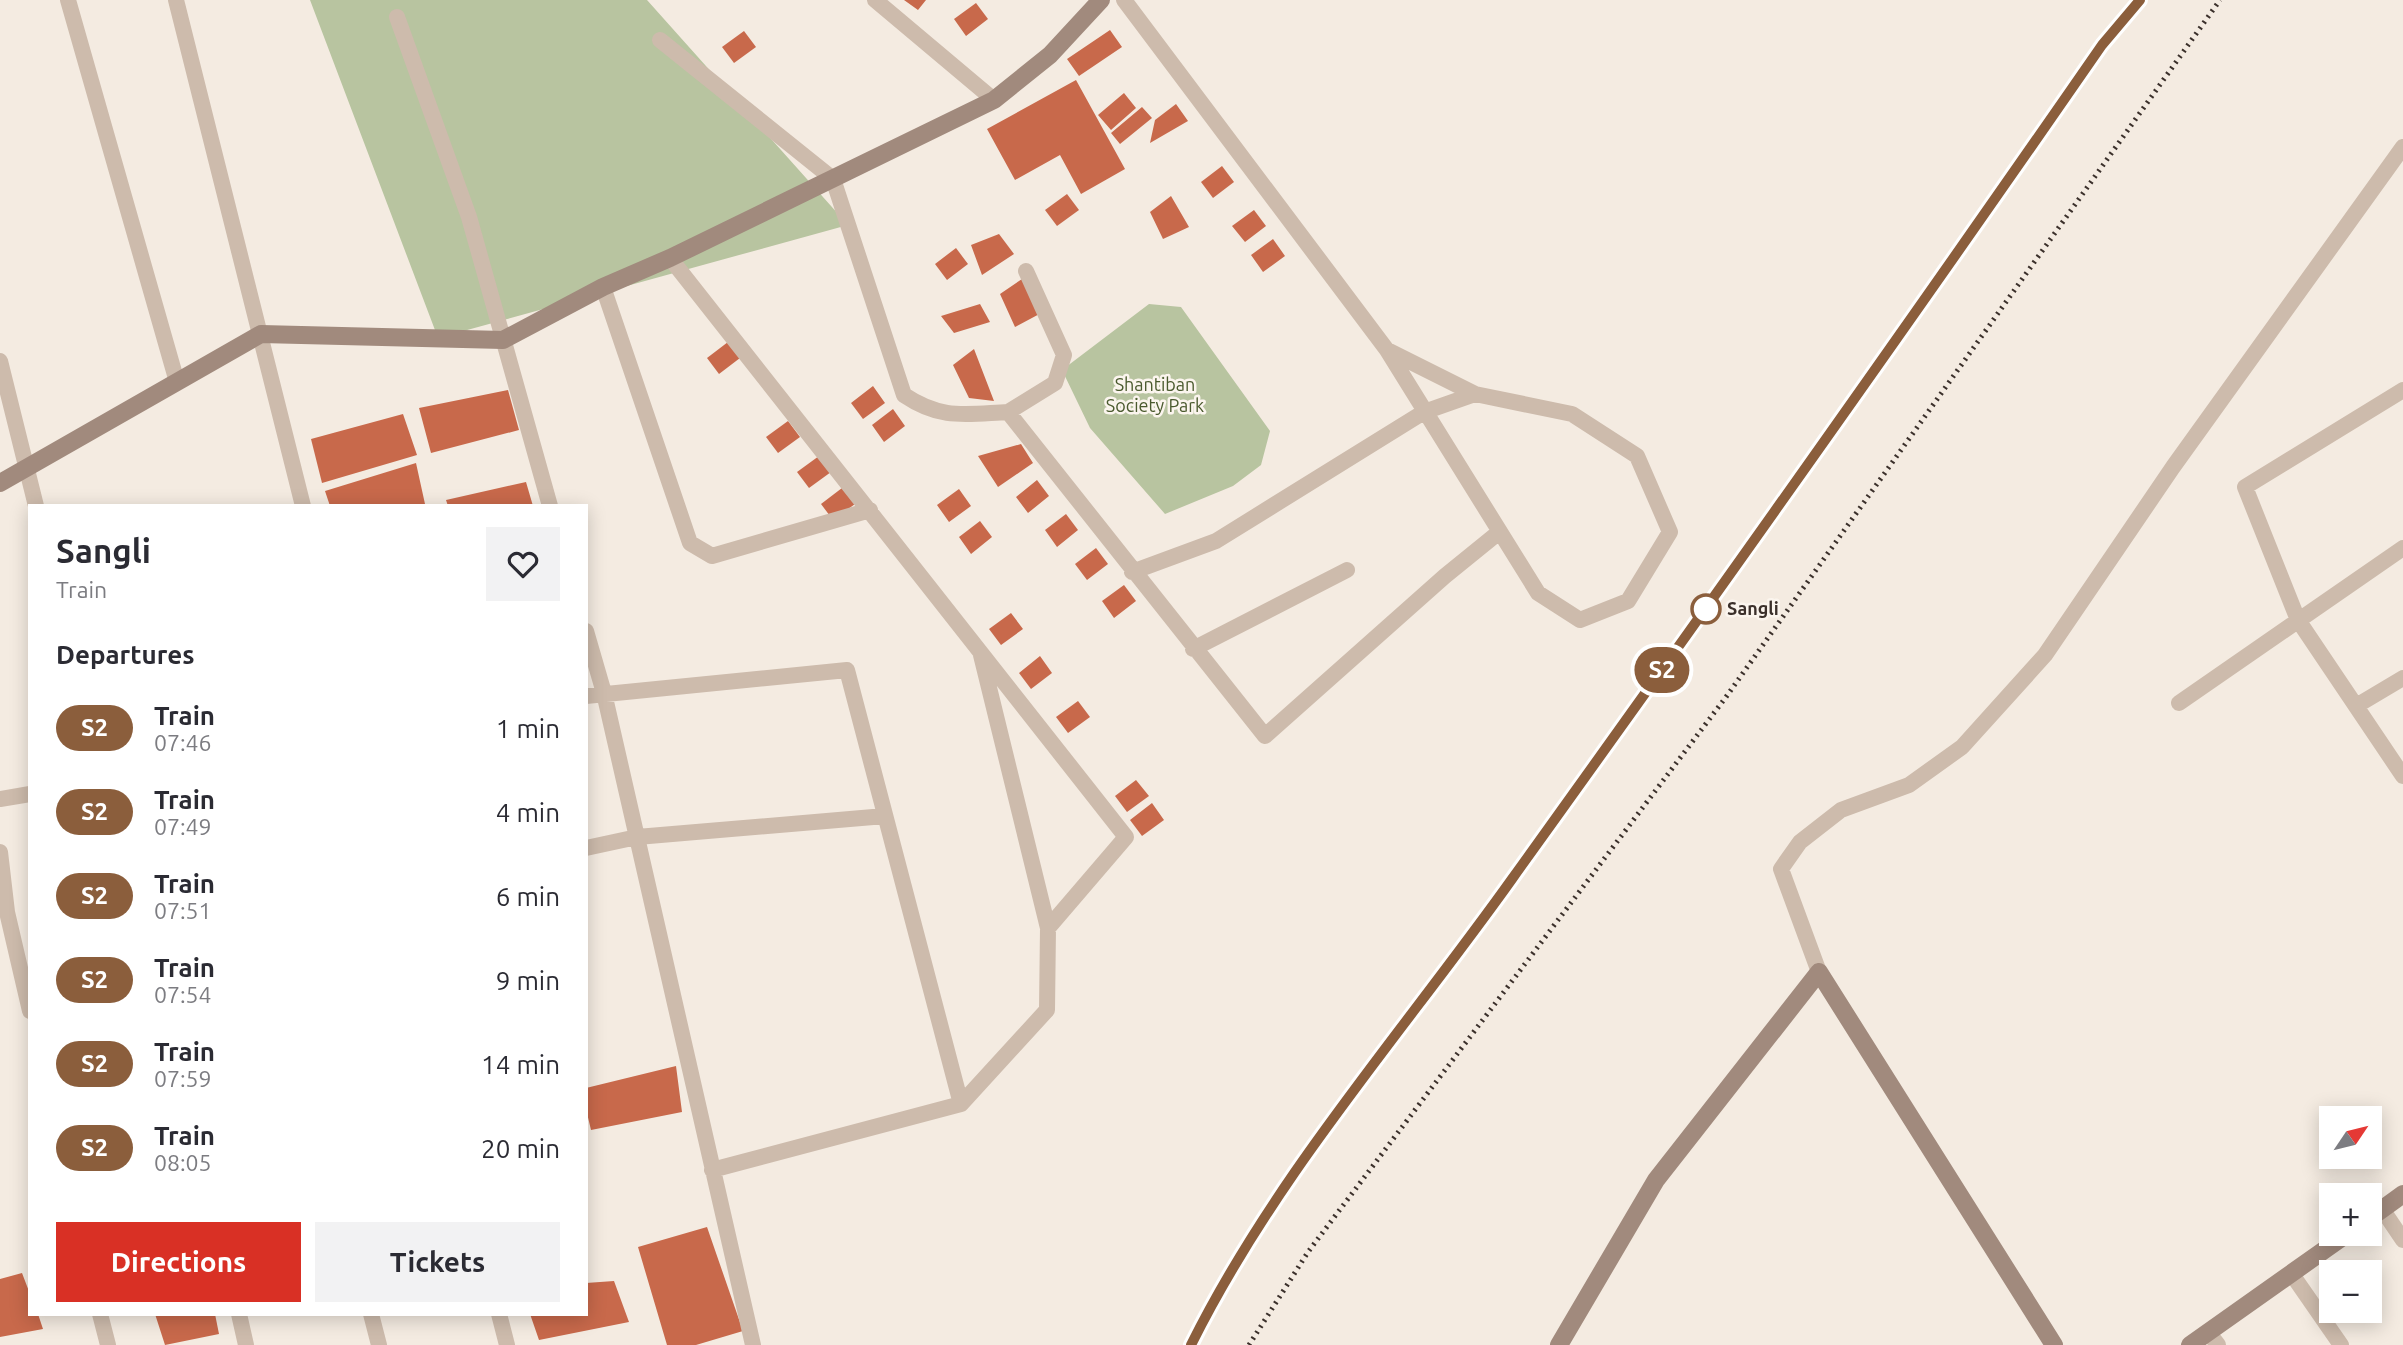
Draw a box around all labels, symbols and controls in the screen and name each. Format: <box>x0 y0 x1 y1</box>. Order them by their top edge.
park label: Shantiban Society Park <box>1106 374 1204 415</box>
button: heart <box>486 527 560 601</box>
text: Sangli <box>56 532 151 569</box>
text: Train <box>56 577 107 602</box>
marker: Sangli <box>1691 594 1721 624</box>
place label: Sangli <box>1727 598 1779 618</box>
text: Departures <box>56 640 194 669</box>
line badge: S2 <box>1630 647 1694 693</box>
text: S2 <box>1648 656 1676 683</box>
text: Train <box>154 701 215 730</box>
text: S2 <box>81 714 108 741</box>
text: 1 min <box>496 714 560 743</box>
text: 07:46 <box>154 730 212 755</box>
text: Train <box>154 785 215 814</box>
text: S2 <box>81 798 108 825</box>
text: 4 min <box>496 798 560 827</box>
text: 07:49 <box>154 814 212 839</box>
text: Train <box>154 869 215 898</box>
text: S2 <box>81 882 108 909</box>
text: 6 min <box>496 882 560 911</box>
text: 07:51 <box>154 898 212 923</box>
text: Train <box>154 953 215 982</box>
text: S2 <box>81 966 108 993</box>
text: 9 min <box>496 966 560 995</box>
text: 07:54 <box>154 982 212 1007</box>
text: Train <box>154 1037 215 1066</box>
text: S2 <box>81 1050 108 1077</box>
text: 14 min <box>481 1050 560 1079</box>
text: 07:59 <box>154 1066 212 1091</box>
north arrow <box>2319 1106 2382 1169</box>
map controls <box>2319 1106 2382 1323</box>
text: Train <box>154 1121 215 1150</box>
text: S2 <box>81 1134 108 1161</box>
text: 20 min <box>481 1134 560 1163</box>
text: 08:05 <box>154 1150 212 1175</box>
button: + <box>2319 1183 2382 1246</box>
button: Directions <box>56 1222 301 1302</box>
button: Tickets <box>315 1222 560 1302</box>
button: − <box>2319 1260 2382 1323</box>

